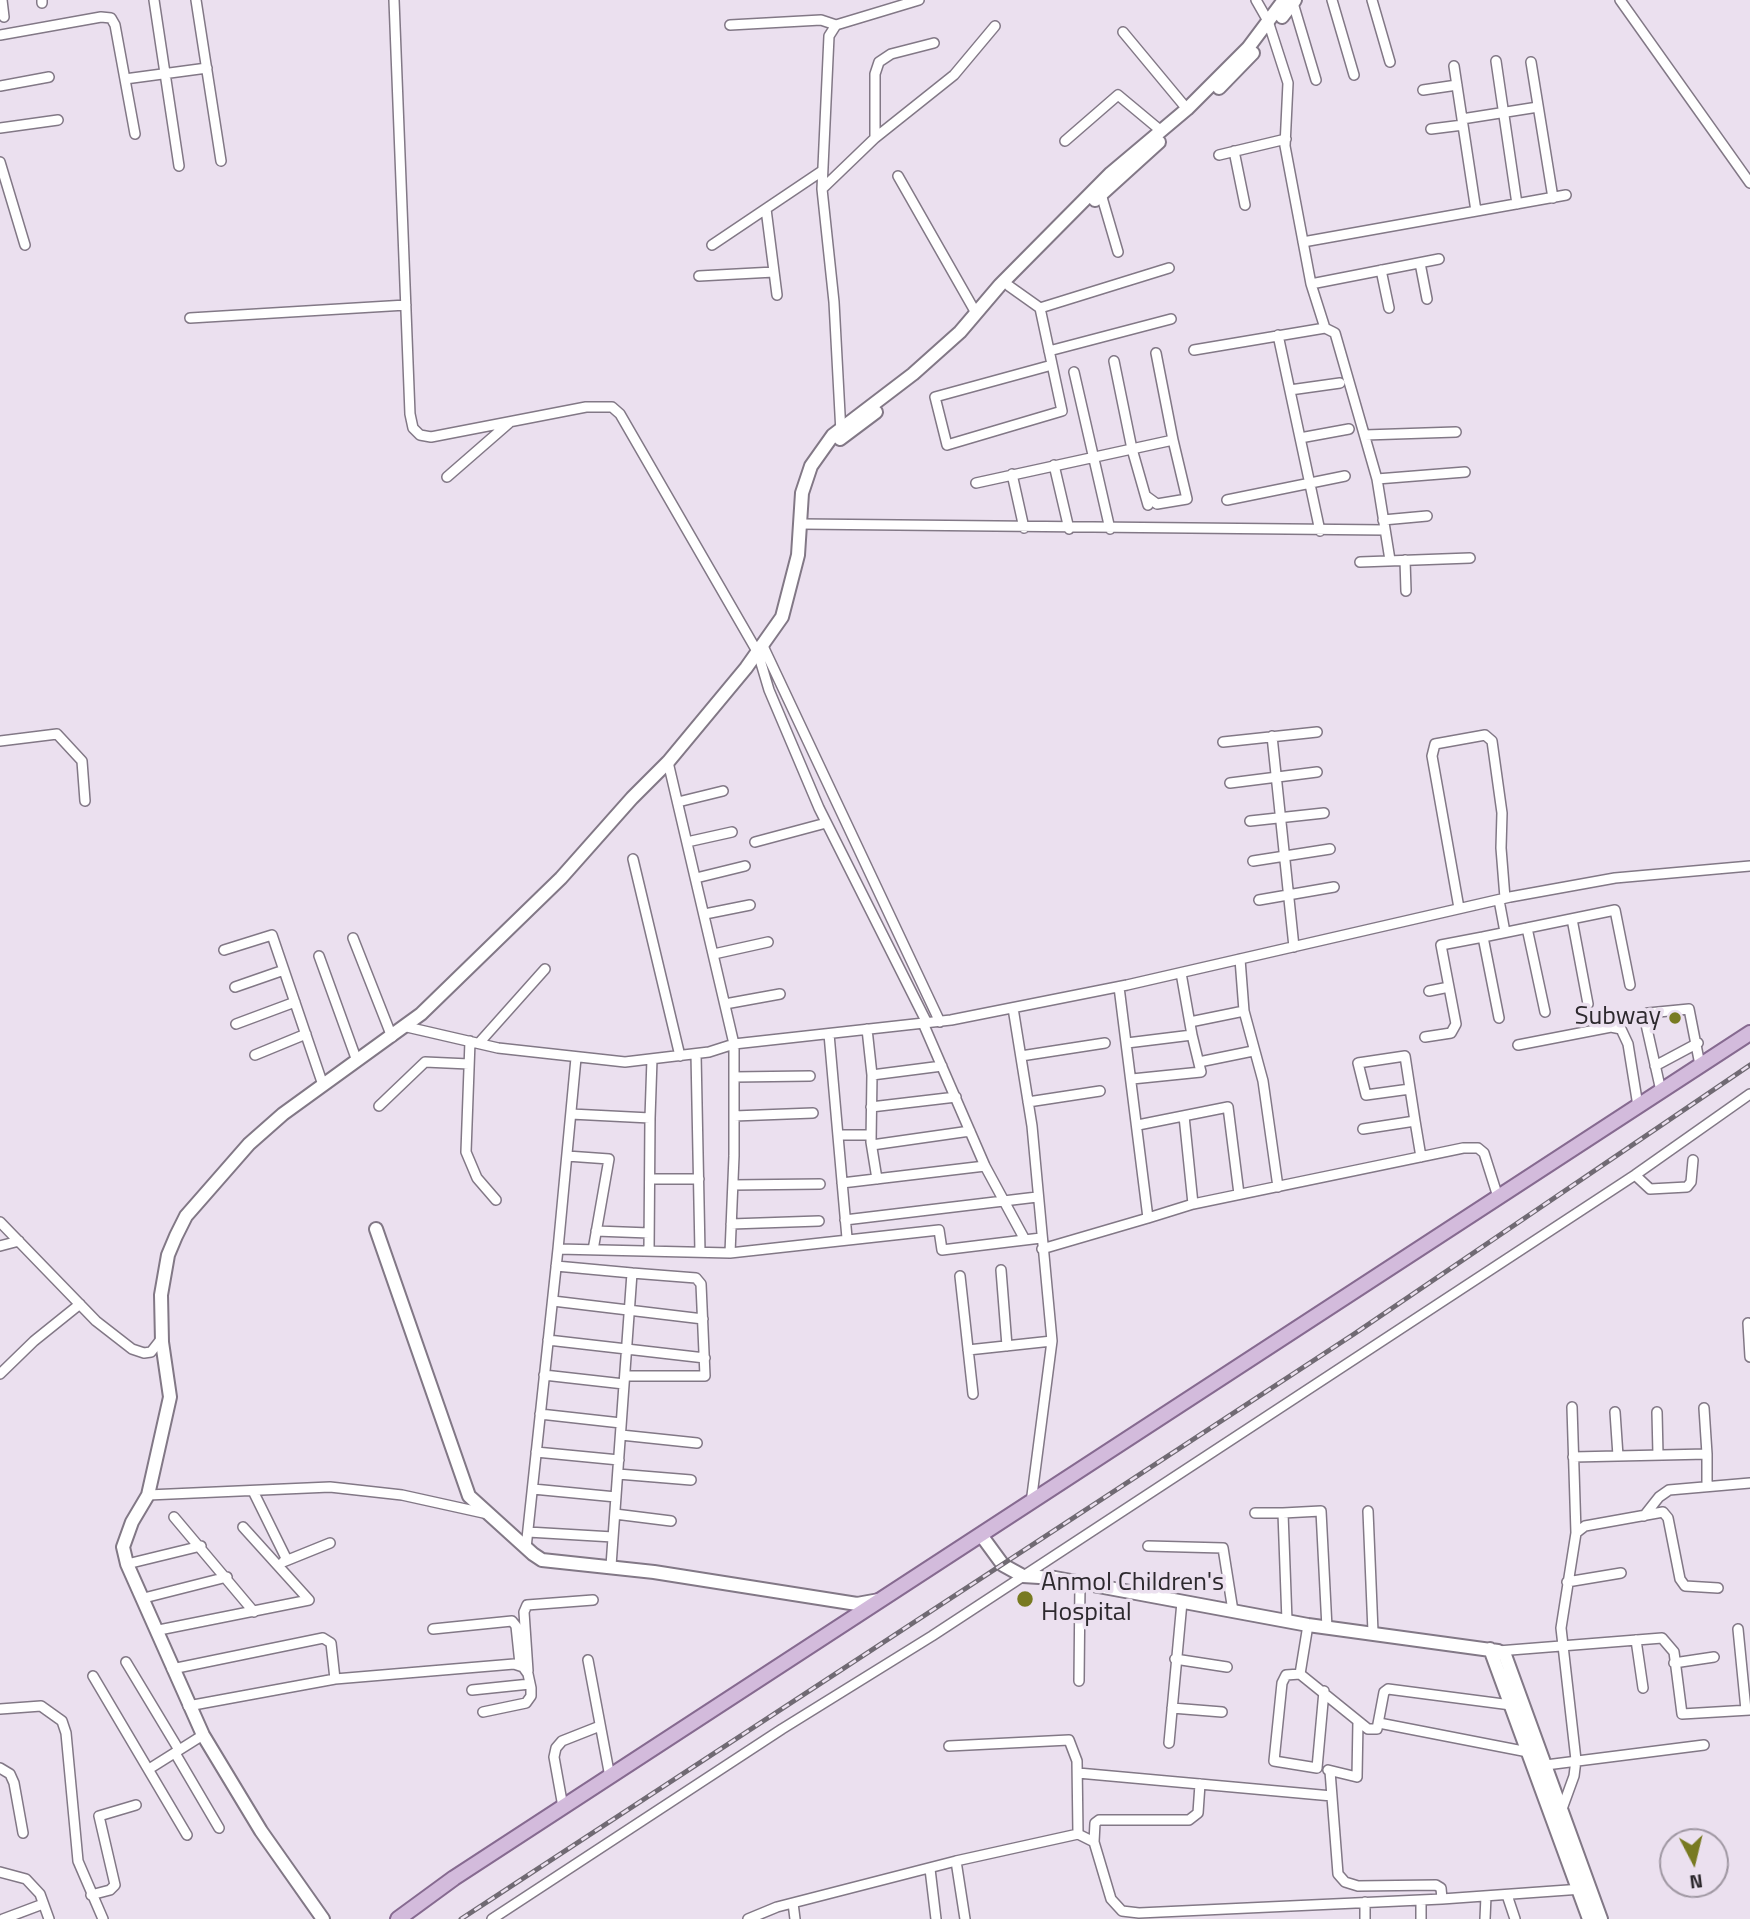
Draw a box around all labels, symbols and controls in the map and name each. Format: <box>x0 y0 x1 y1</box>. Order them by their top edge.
place label: Subway <box>1574 1002 1661 1034</box>
marker: Subway <box>1667 1010 1683 1026</box>
place label: Anmol Children's Hospital <box>1041 1568 1224 1630</box>
marker: Anmol Children's Hospital <box>1015 1589 1035 1609</box>
north arrow <box>1659 1828 1729 1898</box>
text: N <box>1688 1867 1705 1898</box>

